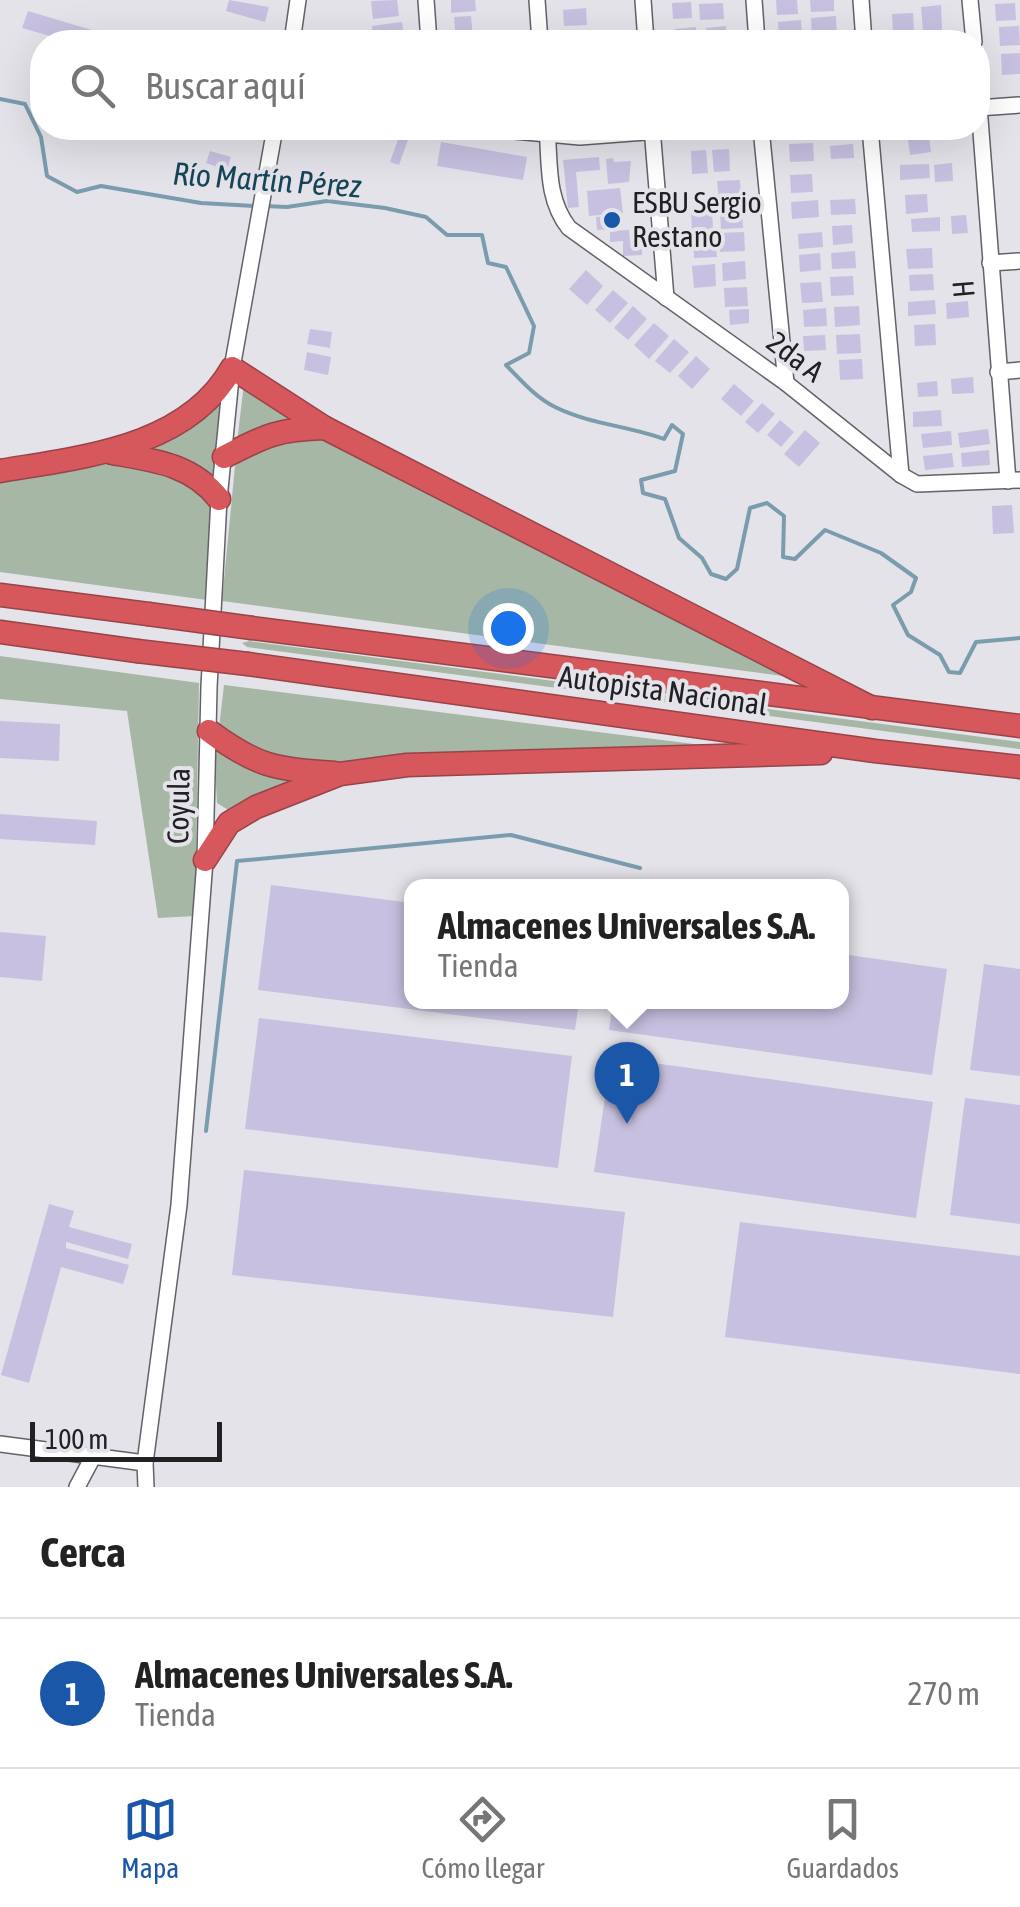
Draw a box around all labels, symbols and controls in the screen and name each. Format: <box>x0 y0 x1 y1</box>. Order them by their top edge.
search box <box>30 30 990 140</box>
icon: search <box>65 58 120 113</box>
text: Buscar aquí <box>145 64 306 107</box>
water label: Río Martín Pérez <box>171 154 363 205</box>
place label: ESBU Sergio Restano <box>632 185 761 253</box>
marker: ESBU Sergio Restano <box>601 209 623 231</box>
street label: H <box>945 279 981 299</box>
street label: 2da A <box>761 324 830 388</box>
your location <box>483 603 534 654</box>
street label: Autopista Nacional <box>557 659 770 721</box>
street label: Coyula <box>160 768 196 844</box>
popup <box>404 879 849 1009</box>
text: Almacenes Universales S.A. <box>438 904 815 947</box>
text: Tienda <box>438 947 519 984</box>
pin: 1 <box>594 1042 660 1124</box>
scale bar <box>30 1417 222 1462</box>
text: 100 m <box>45 1423 108 1455</box>
text: Cerca <box>40 1528 125 1576</box>
text: Almacenes Universales S.A. <box>135 1653 512 1696</box>
text: 1 <box>65 1675 80 1712</box>
text: 270 m <box>907 1675 980 1712</box>
text: Tienda <box>135 1696 216 1733</box>
tab: Mapa <box>121 1792 179 1884</box>
tab: Cómo llegar <box>421 1792 544 1884</box>
tab: Guardados <box>787 1792 899 1884</box>

